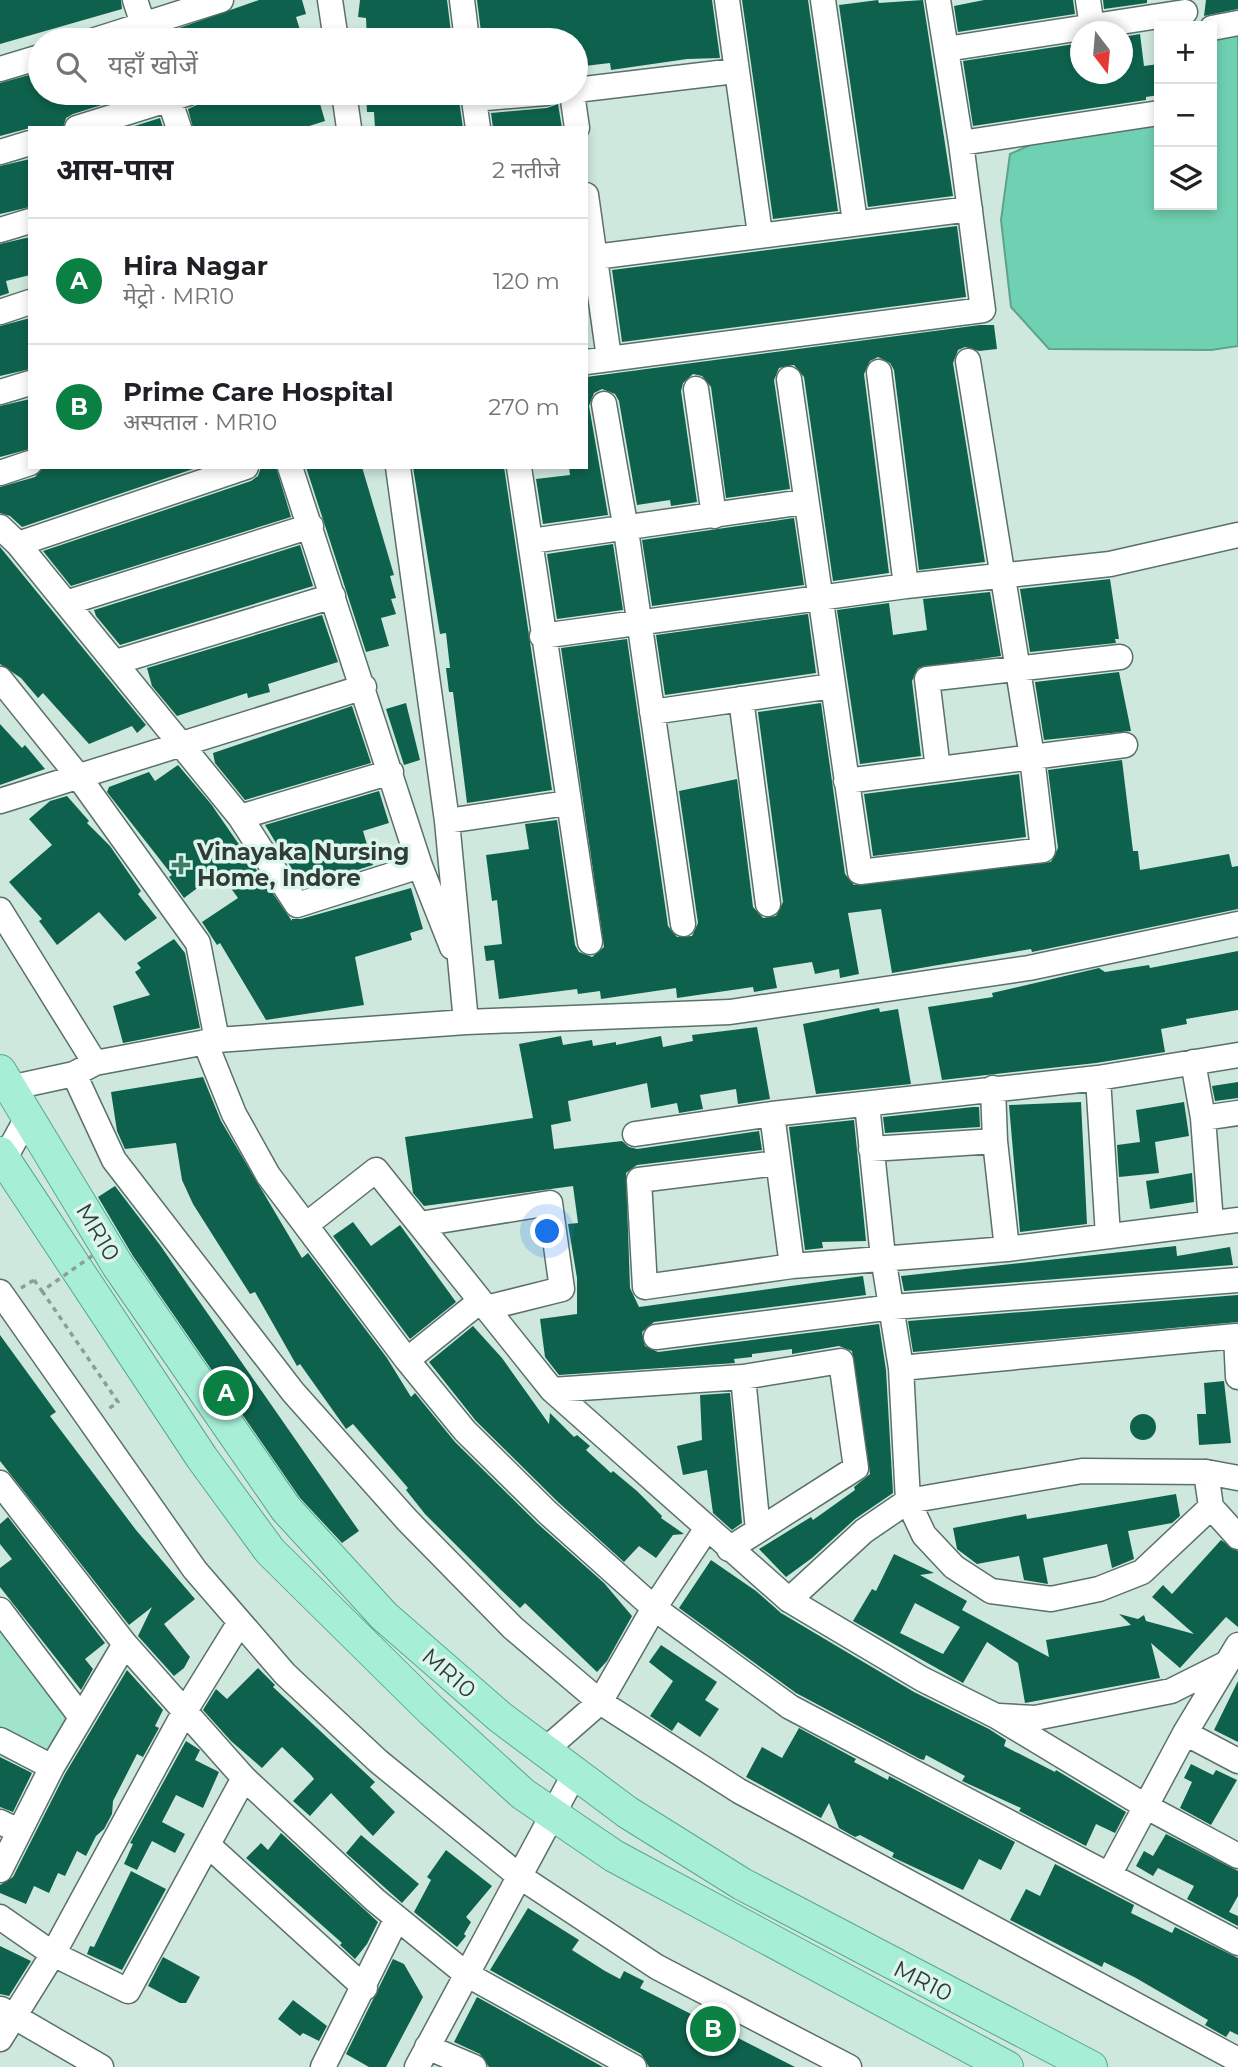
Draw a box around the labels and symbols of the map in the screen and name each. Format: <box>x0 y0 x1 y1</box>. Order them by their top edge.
north arrow <box>1070 21 1133 84</box>
place label: Vinayaka Nursing Home, Indore <box>196 838 409 892</box>
marker: Vinayaka Nursing Home, Indore <box>171 855 191 875</box>
street label: MR10 <box>70 1198 126 1266</box>
your location <box>530 1214 564 1248</box>
pin: A <box>203 1367 249 1419</box>
street label: MR10 <box>416 1642 482 1704</box>
street label: MR10 <box>889 1954 957 2008</box>
pin: B <box>690 2003 736 2055</box>

